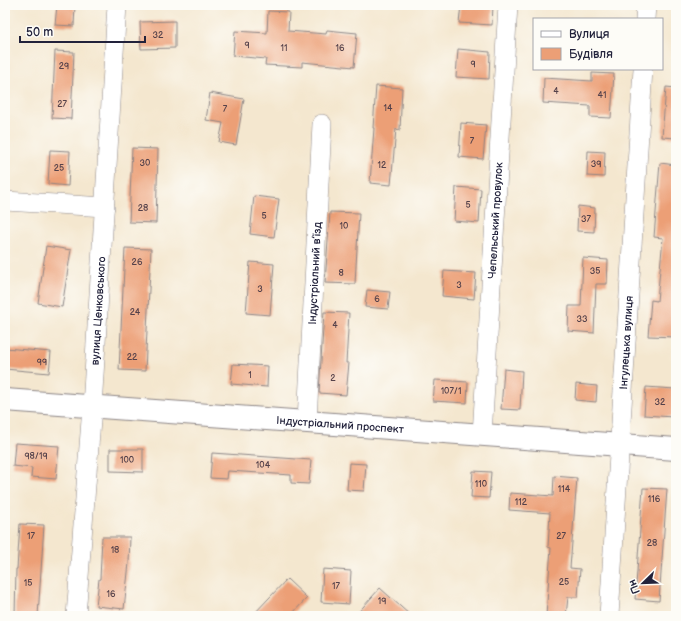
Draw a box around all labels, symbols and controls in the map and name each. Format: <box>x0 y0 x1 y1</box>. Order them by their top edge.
scale bar <box>20 18 145 44</box>
legend <box>533 18 663 70</box>
text: 50 m <box>26 25 53 40</box>
text: Вулиця <box>569 27 610 42</box>
house number: 32 <box>153 30 164 41</box>
house number: 9 <box>244 40 250 51</box>
house number: 11 <box>281 43 287 54</box>
house number: 16 <box>336 43 345 54</box>
text: Будівля <box>569 47 613 62</box>
house number: 9 <box>470 59 476 70</box>
house number: 29 <box>59 61 69 72</box>
house number: 4 <box>553 86 559 97</box>
house number: 41 <box>598 90 606 101</box>
house number: 27 <box>57 99 67 110</box>
house number: 14 <box>384 103 393 114</box>
house number: 7 <box>223 104 228 115</box>
house number: 7 <box>470 136 475 147</box>
house number: 30 <box>140 158 150 169</box>
house number: 39 <box>591 159 601 170</box>
house number: 12 <box>378 160 387 171</box>
street label: Чепельський провулок <box>485 162 505 279</box>
house number: 25 <box>54 163 64 174</box>
house number: 5 <box>465 200 471 211</box>
house number: 28 <box>138 203 148 214</box>
house number: 5 <box>261 211 267 222</box>
house number: 37 <box>581 214 592 225</box>
street label: Індустріальний в’їзд <box>306 221 324 325</box>
house number: 10 <box>340 221 348 232</box>
street label: вулиця Ценковського <box>89 256 108 366</box>
house number: 26 <box>132 257 143 268</box>
house number: 35 <box>590 266 600 277</box>
house number: 8 <box>338 268 344 279</box>
house number: 3 <box>456 280 462 291</box>
house number: 3 <box>257 284 263 295</box>
house number: 6 <box>374 294 380 305</box>
street label: Інгулецька вулиця <box>617 295 636 390</box>
house number: 24 <box>130 307 141 318</box>
house number: 33 <box>576 314 588 325</box>
house number: 4 <box>332 320 338 331</box>
house number: 22 <box>127 352 138 363</box>
house number: 99 <box>37 357 47 368</box>
house number: 1 <box>248 370 252 381</box>
house number: 2 <box>330 373 336 384</box>
house number: 107/1 <box>441 386 461 397</box>
house number: 32 <box>655 397 666 408</box>
street label: Індустріальний проспект <box>276 414 404 436</box>
house number: 98/19 <box>24 451 48 462</box>
house number: 100 <box>120 455 134 466</box>
house number: 104 <box>256 460 271 471</box>
house number: 110 <box>475 479 487 490</box>
house number: 114 <box>558 484 571 495</box>
house number: 116 <box>648 494 661 505</box>
house number: 112 <box>515 497 528 508</box>
house number: 17 <box>27 531 36 542</box>
house number: 27 <box>556 531 566 542</box>
house number: 28 <box>647 538 657 549</box>
house number: 18 <box>111 545 119 556</box>
north arrow <box>623 563 663 603</box>
house number: 25 <box>559 577 569 588</box>
text: Пн <box>625 577 643 596</box>
house number: 15 <box>24 578 32 589</box>
house number: 17 <box>332 581 341 592</box>
house number: 16 <box>107 589 116 600</box>
house number: 19 <box>378 596 386 607</box>

